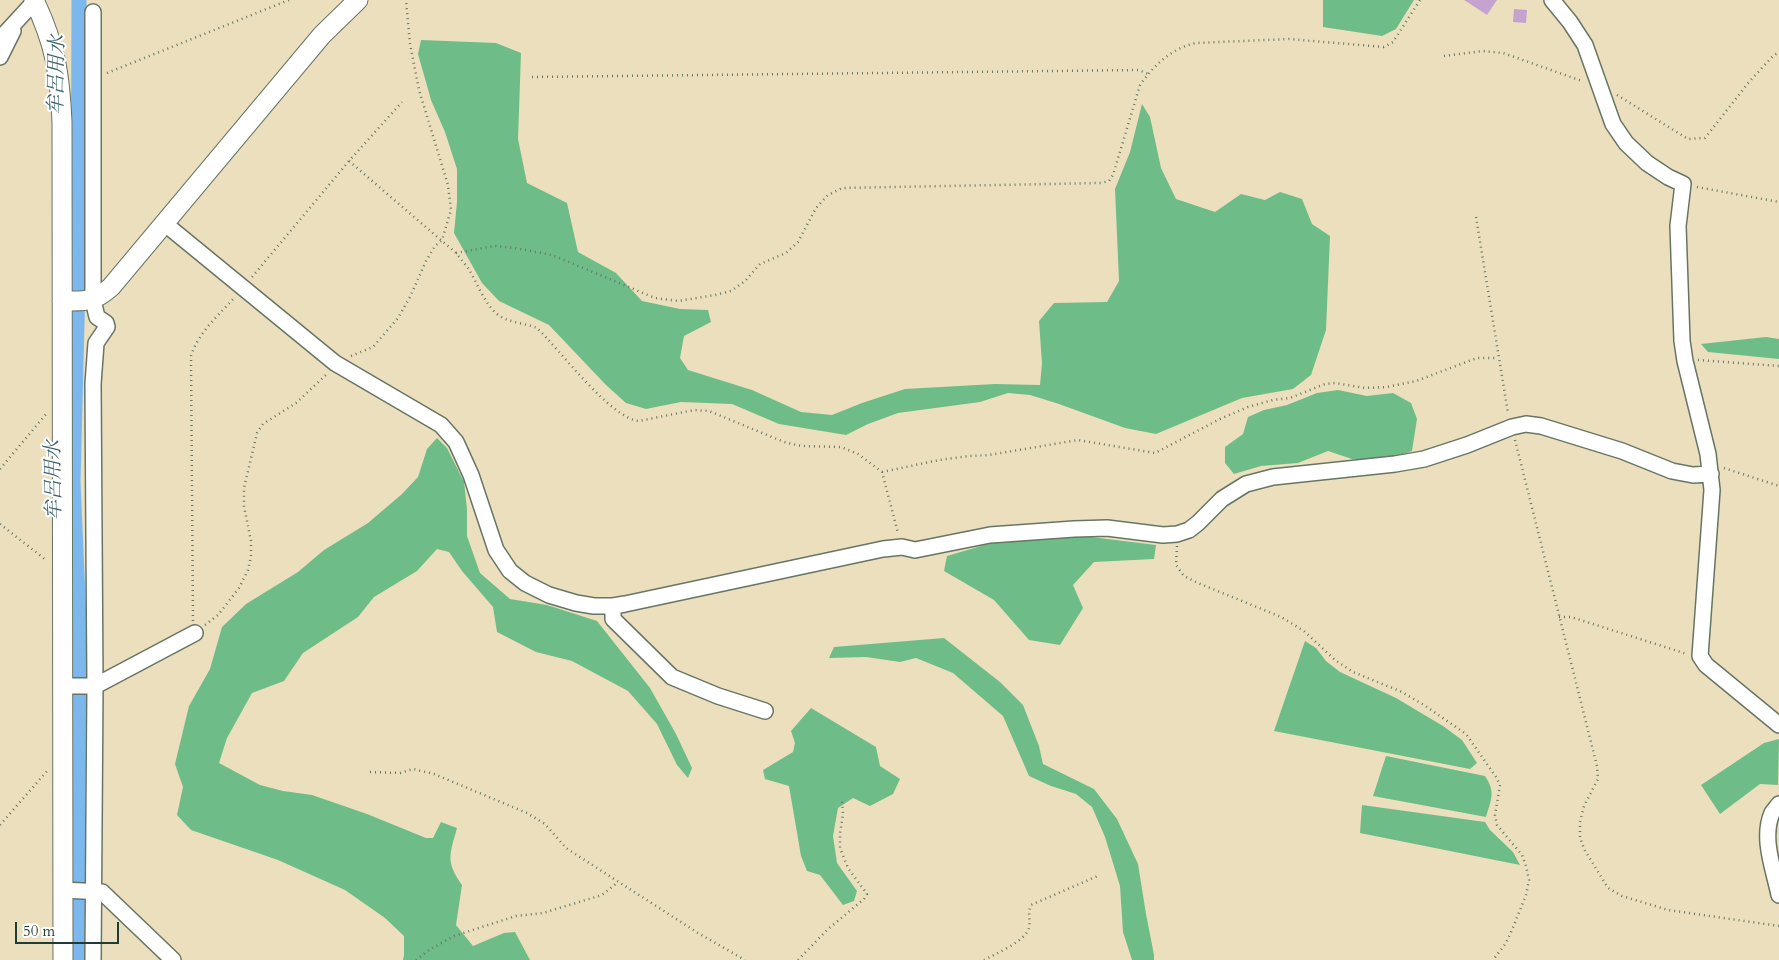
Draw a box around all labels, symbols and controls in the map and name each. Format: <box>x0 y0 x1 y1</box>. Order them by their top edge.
water label: 牟呂用水 <box>45 35 71 115</box>
water label: 牟呂用水 <box>42 440 68 520</box>
scale bar <box>18 912 121 944</box>
text: 50 m <box>23 921 55 941</box>

